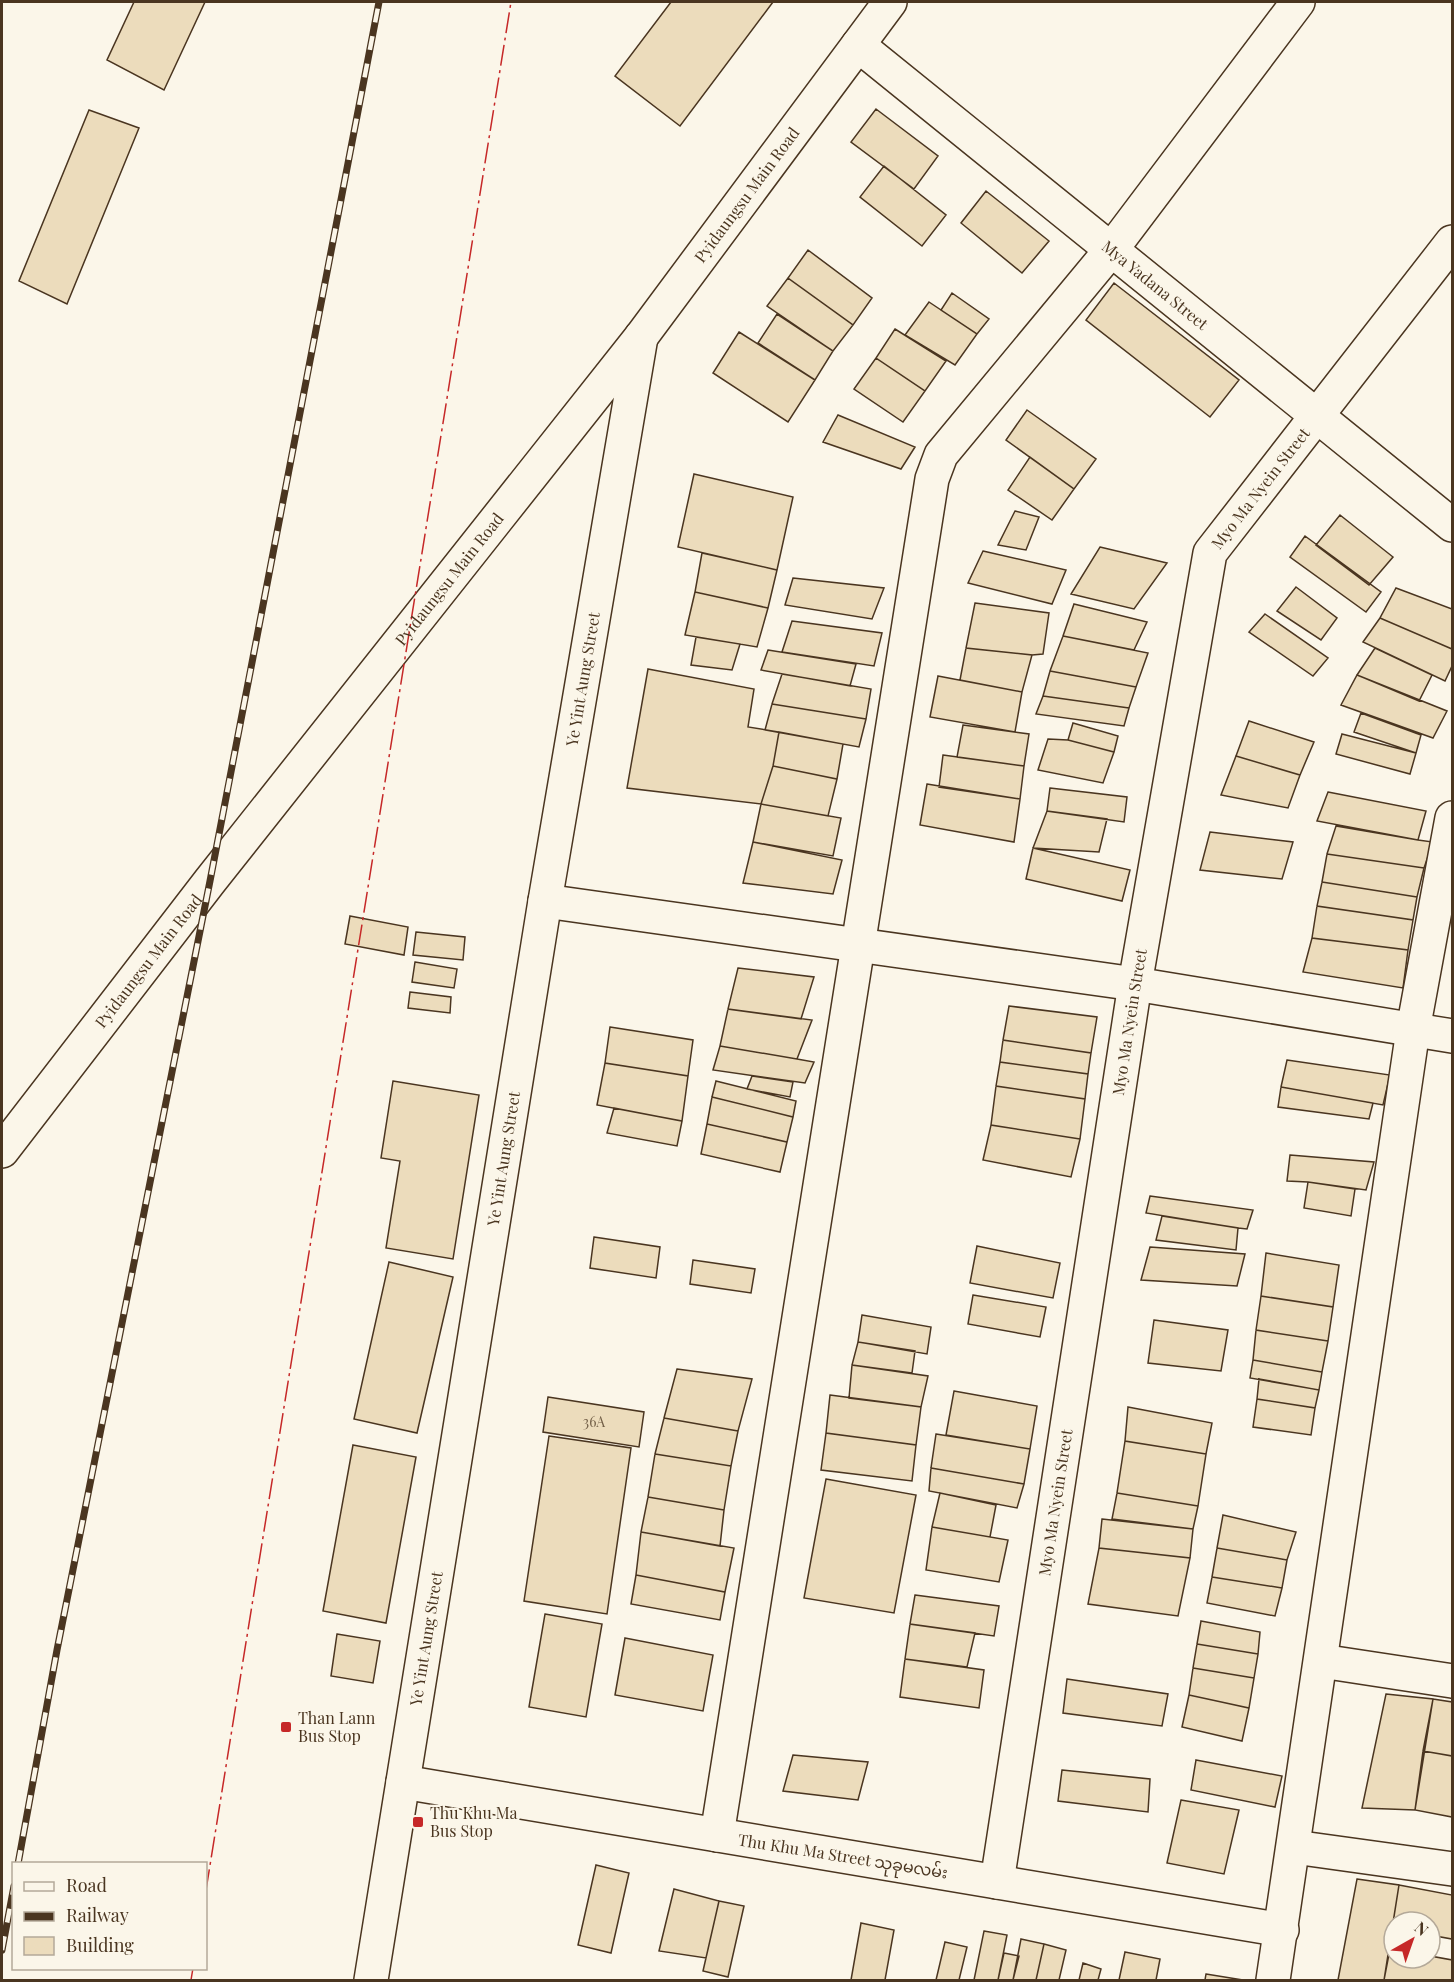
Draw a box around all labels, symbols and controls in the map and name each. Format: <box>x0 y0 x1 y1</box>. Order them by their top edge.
street label: Pyidaungsu Main Road <box>689 123 803 266</box>
street label: Mya Yadana Street <box>1098 235 1213 334</box>
street label: Myo Ma Nyein Street <box>1206 423 1314 553</box>
street label: Pyidaungsu Main Road <box>390 508 508 649</box>
street label: Ye Yint Aung Street <box>560 610 604 749</box>
street label: Pyidaungsu Main Road <box>90 889 206 1032</box>
street label: Myo Ma Nyein Street <box>1107 947 1151 1097</box>
street label: Ye Yint Aung Street <box>482 1089 524 1228</box>
house number: 36A <box>583 1412 605 1431</box>
street label: Myo Ma Nyein Street <box>1033 1427 1077 1577</box>
street label: Ye Yint Aung Street <box>404 1569 447 1708</box>
place label: Than Lann Bus Stop <box>298 1707 376 1746</box>
marker: Than Lann Bus Stop <box>279 1720 293 1734</box>
place label: Thu Khu Ma Bus Stop <box>430 1802 518 1841</box>
marker: Thu Khu Ma Bus Stop <box>411 1815 425 1829</box>
street label: Thu Khu Ma Street သုခုမလမ်း <box>736 1829 949 1887</box>
legend <box>12 1862 207 1970</box>
text: Road <box>66 1873 107 1897</box>
text: Railway <box>66 1903 129 1927</box>
north arrow <box>1382 1910 1442 1970</box>
text: N <box>1411 1916 1433 1940</box>
text: Building <box>66 1933 134 1957</box>

